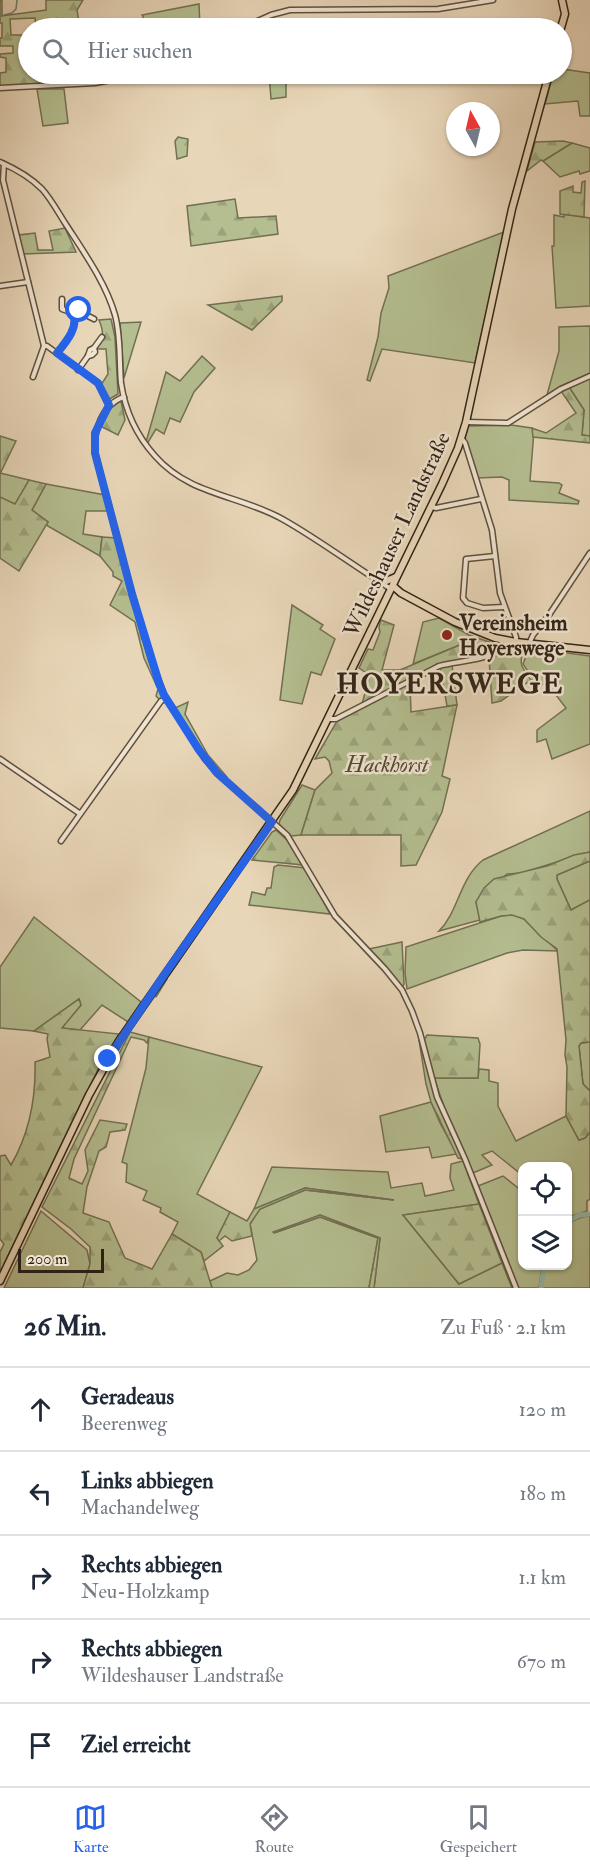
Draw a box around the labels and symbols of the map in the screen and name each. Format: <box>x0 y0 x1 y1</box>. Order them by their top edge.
north arrow <box>446 102 500 156</box>
route start <box>65 296 91 322</box>
street label: Wildeshauser Landstraße <box>337 428 457 642</box>
place label: Vereinsheim Hoyerswege <box>458 609 569 663</box>
marker: Vereinsheim Hoyerswege <box>440 628 454 642</box>
district label: HOYERSWEGE <box>336 667 564 702</box>
park label: Hackhorst <box>345 751 430 779</box>
route end <box>94 1045 120 1071</box>
scale bar <box>18 1246 104 1274</box>

